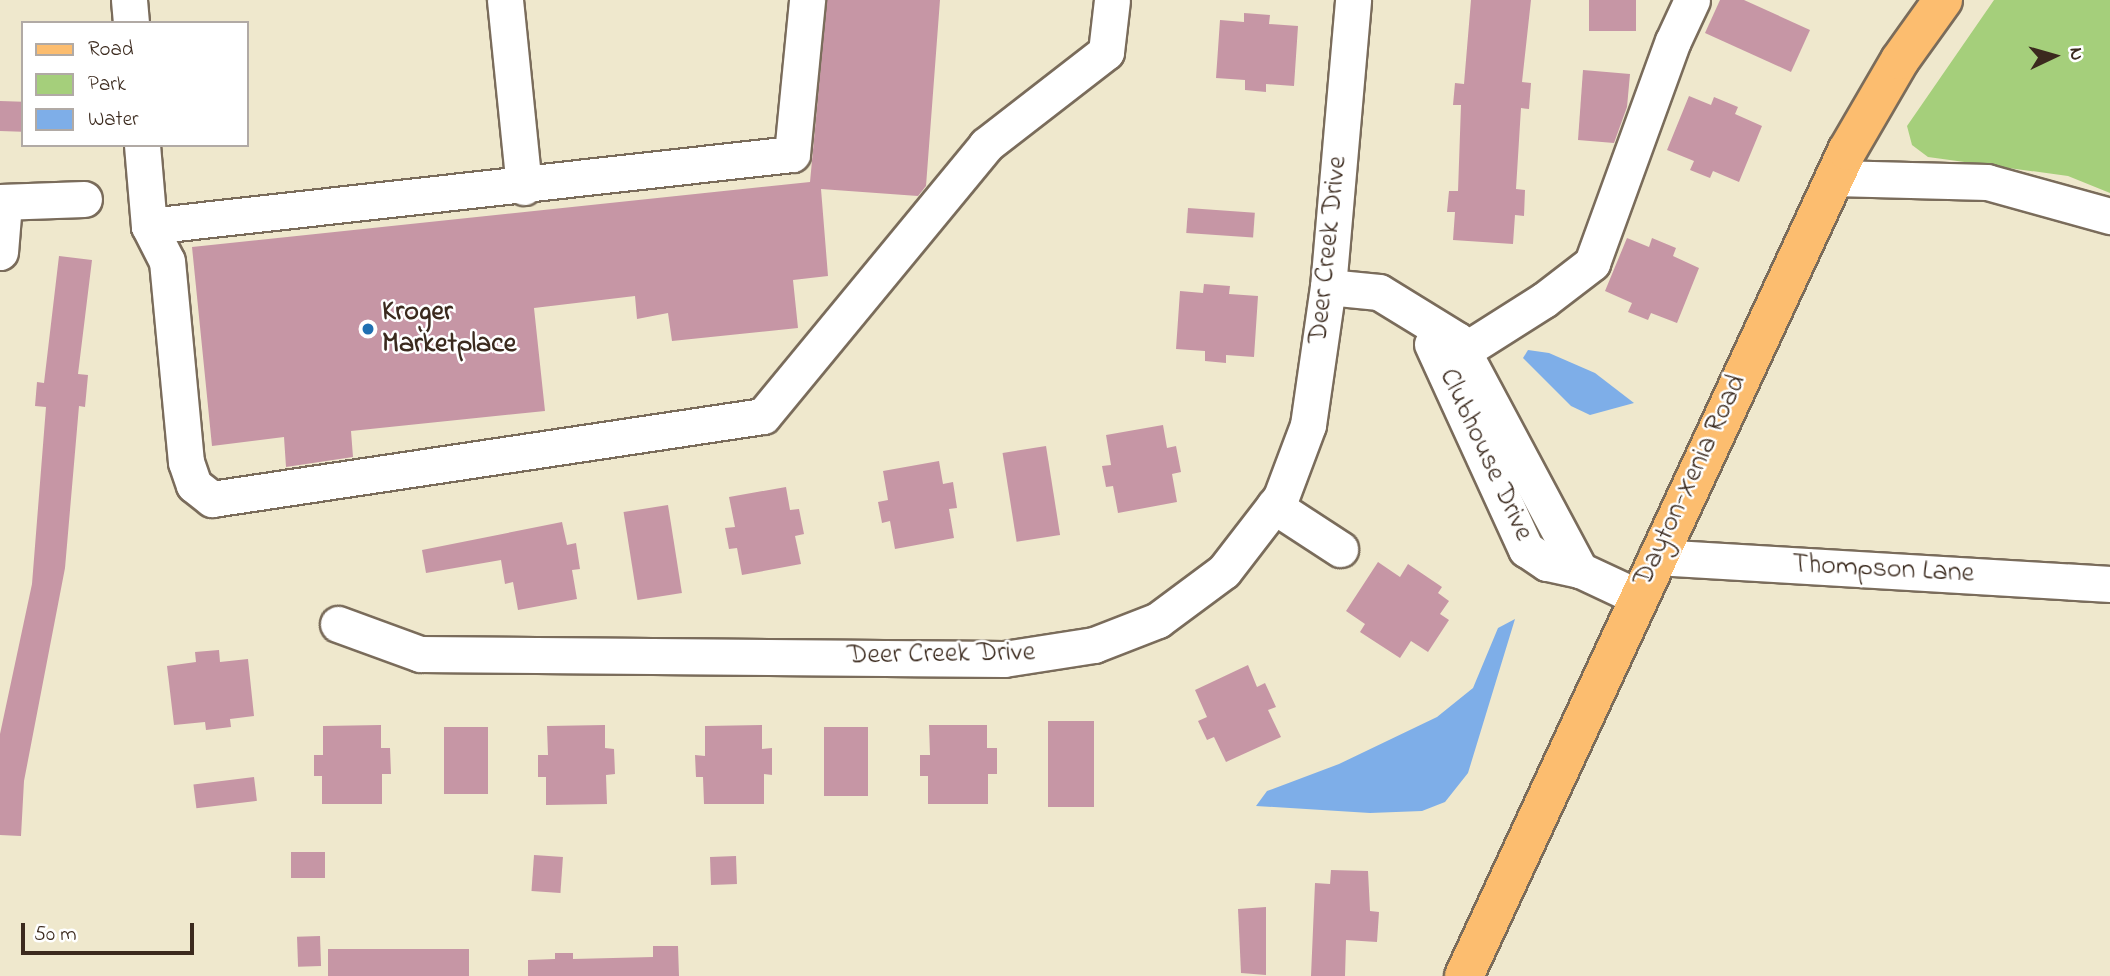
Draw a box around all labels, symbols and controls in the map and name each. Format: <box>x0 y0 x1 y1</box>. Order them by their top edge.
legend <box>21 21 248 147</box>
north arrow <box>2019 21 2089 91</box>
text: Road <box>88 35 134 65</box>
text: N <box>2061 47 2089 62</box>
text: Park <box>88 70 126 100</box>
text: Water <box>88 105 139 135</box>
street label: Deer Creek Drive <box>1302 155 1356 345</box>
place label: Kroger Marketplace <box>382 296 516 362</box>
marker: Kroger Marketplace <box>360 321 376 337</box>
street label: Clubhouse Drive <box>1430 364 1540 546</box>
street label: Dayton-Xenia Road <box>1627 370 1755 592</box>
street label: Thompson Lane <box>1791 548 1975 592</box>
street label: Deer Creek Drive <box>847 637 1035 673</box>
scale bar <box>24 909 198 953</box>
text: 50 m <box>34 920 77 950</box>

